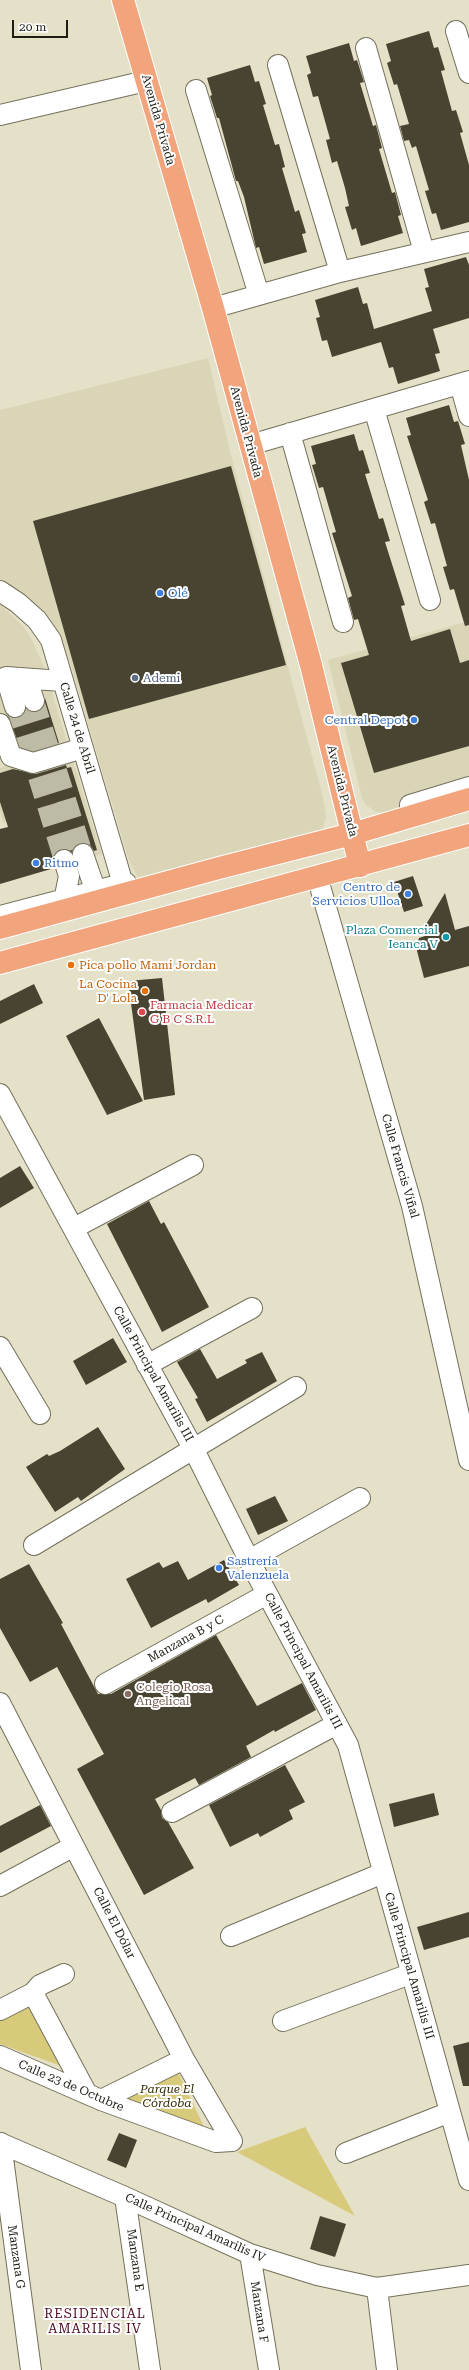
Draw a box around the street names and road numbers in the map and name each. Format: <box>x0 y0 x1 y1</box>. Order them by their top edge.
street label: Avenida Privada <box>138 73 178 167</box>
street label: Avenida Privada <box>227 385 265 479</box>
street label: Calle 24 de Abril <box>56 681 98 775</box>
street label: Avenida Privada <box>324 744 360 838</box>
street label: Calle Francis Viñal <box>378 1112 422 1220</box>
street label: Calle Principal Amarilis III <box>110 1304 196 1444</box>
street label: Calle Principal Amarilis III <box>261 1590 345 1732</box>
street label: Manzana B y C <box>145 1612 227 1666</box>
street label: Calle El Dólar <box>90 1885 138 1961</box>
street label: Calle Principal Amarilis III <box>381 1891 437 2041</box>
street label: Calle 23 de Octubre <box>16 2057 126 2115</box>
street label: Calle Principal Amarilis IV <box>123 2191 267 2265</box>
street label: Manzana G <box>4 2224 28 2290</box>
street label: Manzana E <box>124 2228 146 2292</box>
street label: Manzana F <box>247 2280 271 2344</box>

